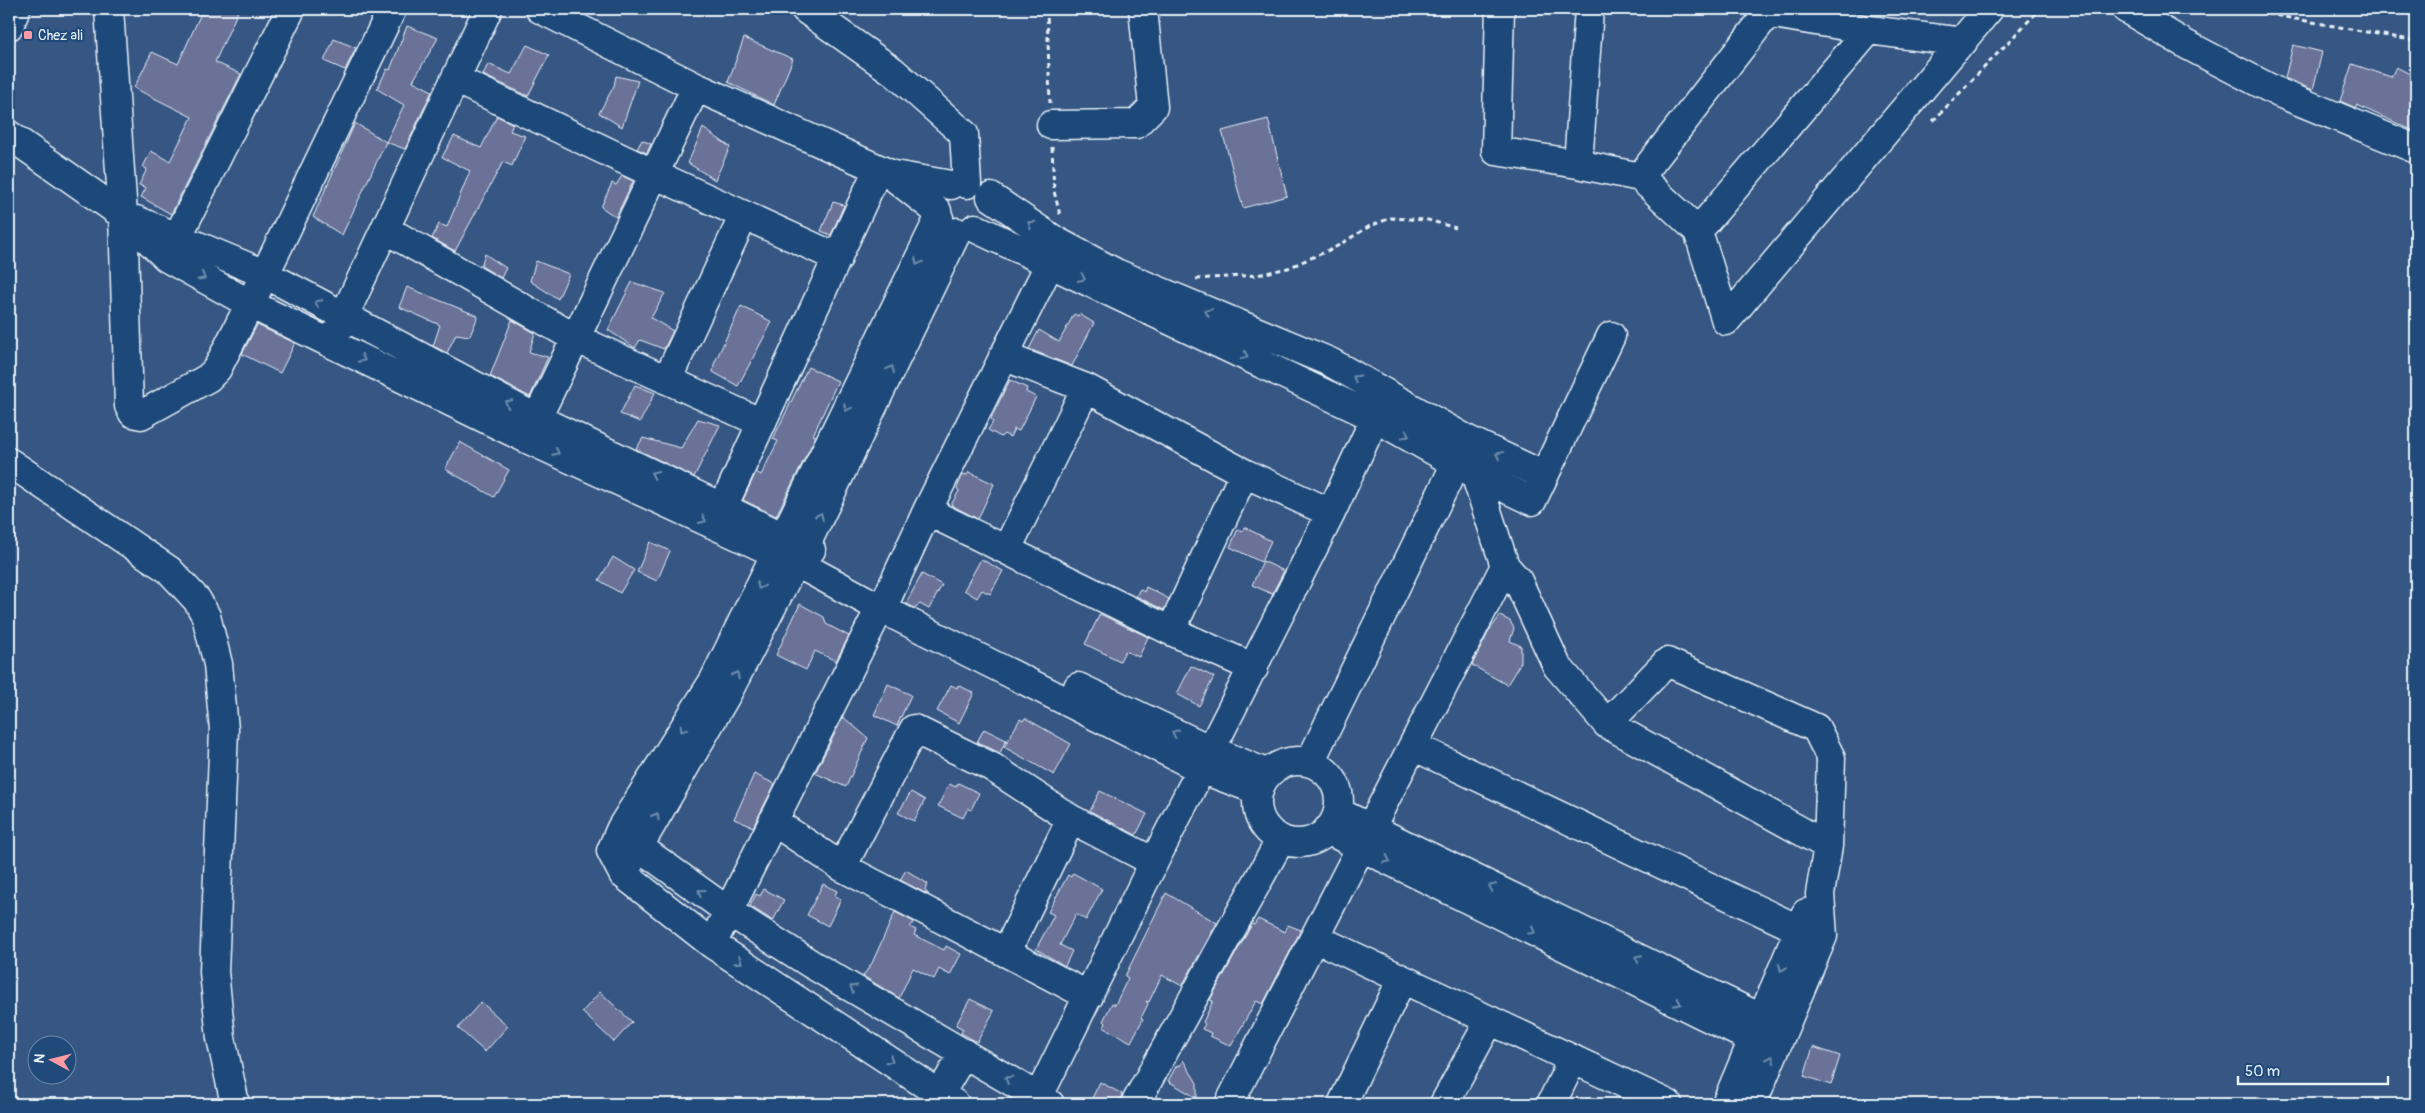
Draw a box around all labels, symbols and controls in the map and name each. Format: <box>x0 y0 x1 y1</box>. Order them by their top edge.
place label: Chez ali <box>38 27 83 44</box>
marker: Chez ali <box>22 29 34 41</box>
one-way arrow <box>1028 221 1037 230</box>
one-way arrow <box>913 257 924 266</box>
one-way arrow <box>196 271 205 281</box>
one-way arrow <box>1077 272 1086 282</box>
one-way arrow <box>314 299 323 309</box>
one-way arrow <box>1204 307 1213 318</box>
one-way arrow <box>1240 350 1249 360</box>
one-way arrow <box>357 352 366 363</box>
one-way arrow <box>884 366 894 375</box>
one-way arrow <box>1353 374 1362 384</box>
one-way arrow <box>504 399 513 409</box>
one-way arrow <box>843 403 853 412</box>
one-way arrow <box>1401 429 1410 439</box>
one-way arrow <box>551 446 560 457</box>
one-way arrow <box>1495 450 1504 461</box>
one-way arrow <box>650 470 659 480</box>
one-way arrow <box>814 512 824 521</box>
one-way arrow <box>698 514 707 525</box>
one-way arrow <box>756 581 766 590</box>
one-way arrow <box>730 671 740 680</box>
one-way arrow <box>680 724 690 733</box>
one-way arrow <box>1171 729 1180 739</box>
one-way arrow <box>650 813 660 822</box>
one-way arrow <box>1381 853 1390 863</box>
one-way arrow <box>1488 883 1497 893</box>
one-way arrow <box>697 889 707 898</box>
one-way arrow <box>1527 925 1536 935</box>
one-way arrow <box>1634 954 1643 965</box>
one-way arrow <box>734 955 743 965</box>
one-way arrow <box>1778 963 1788 972</box>
one-way arrow <box>849 984 858 994</box>
one-way arrow <box>1673 997 1682 1007</box>
north arrow <box>28 1036 78 1086</box>
text: N <box>31 1053 49 1064</box>
scale bar <box>2238 1053 2388 1085</box>
one-way arrow <box>884 1054 893 1063</box>
one-way arrow <box>1764 1055 1775 1064</box>
text: 50 m <box>2245 1062 2280 1081</box>
one-way arrow <box>1005 1076 1014 1086</box>

